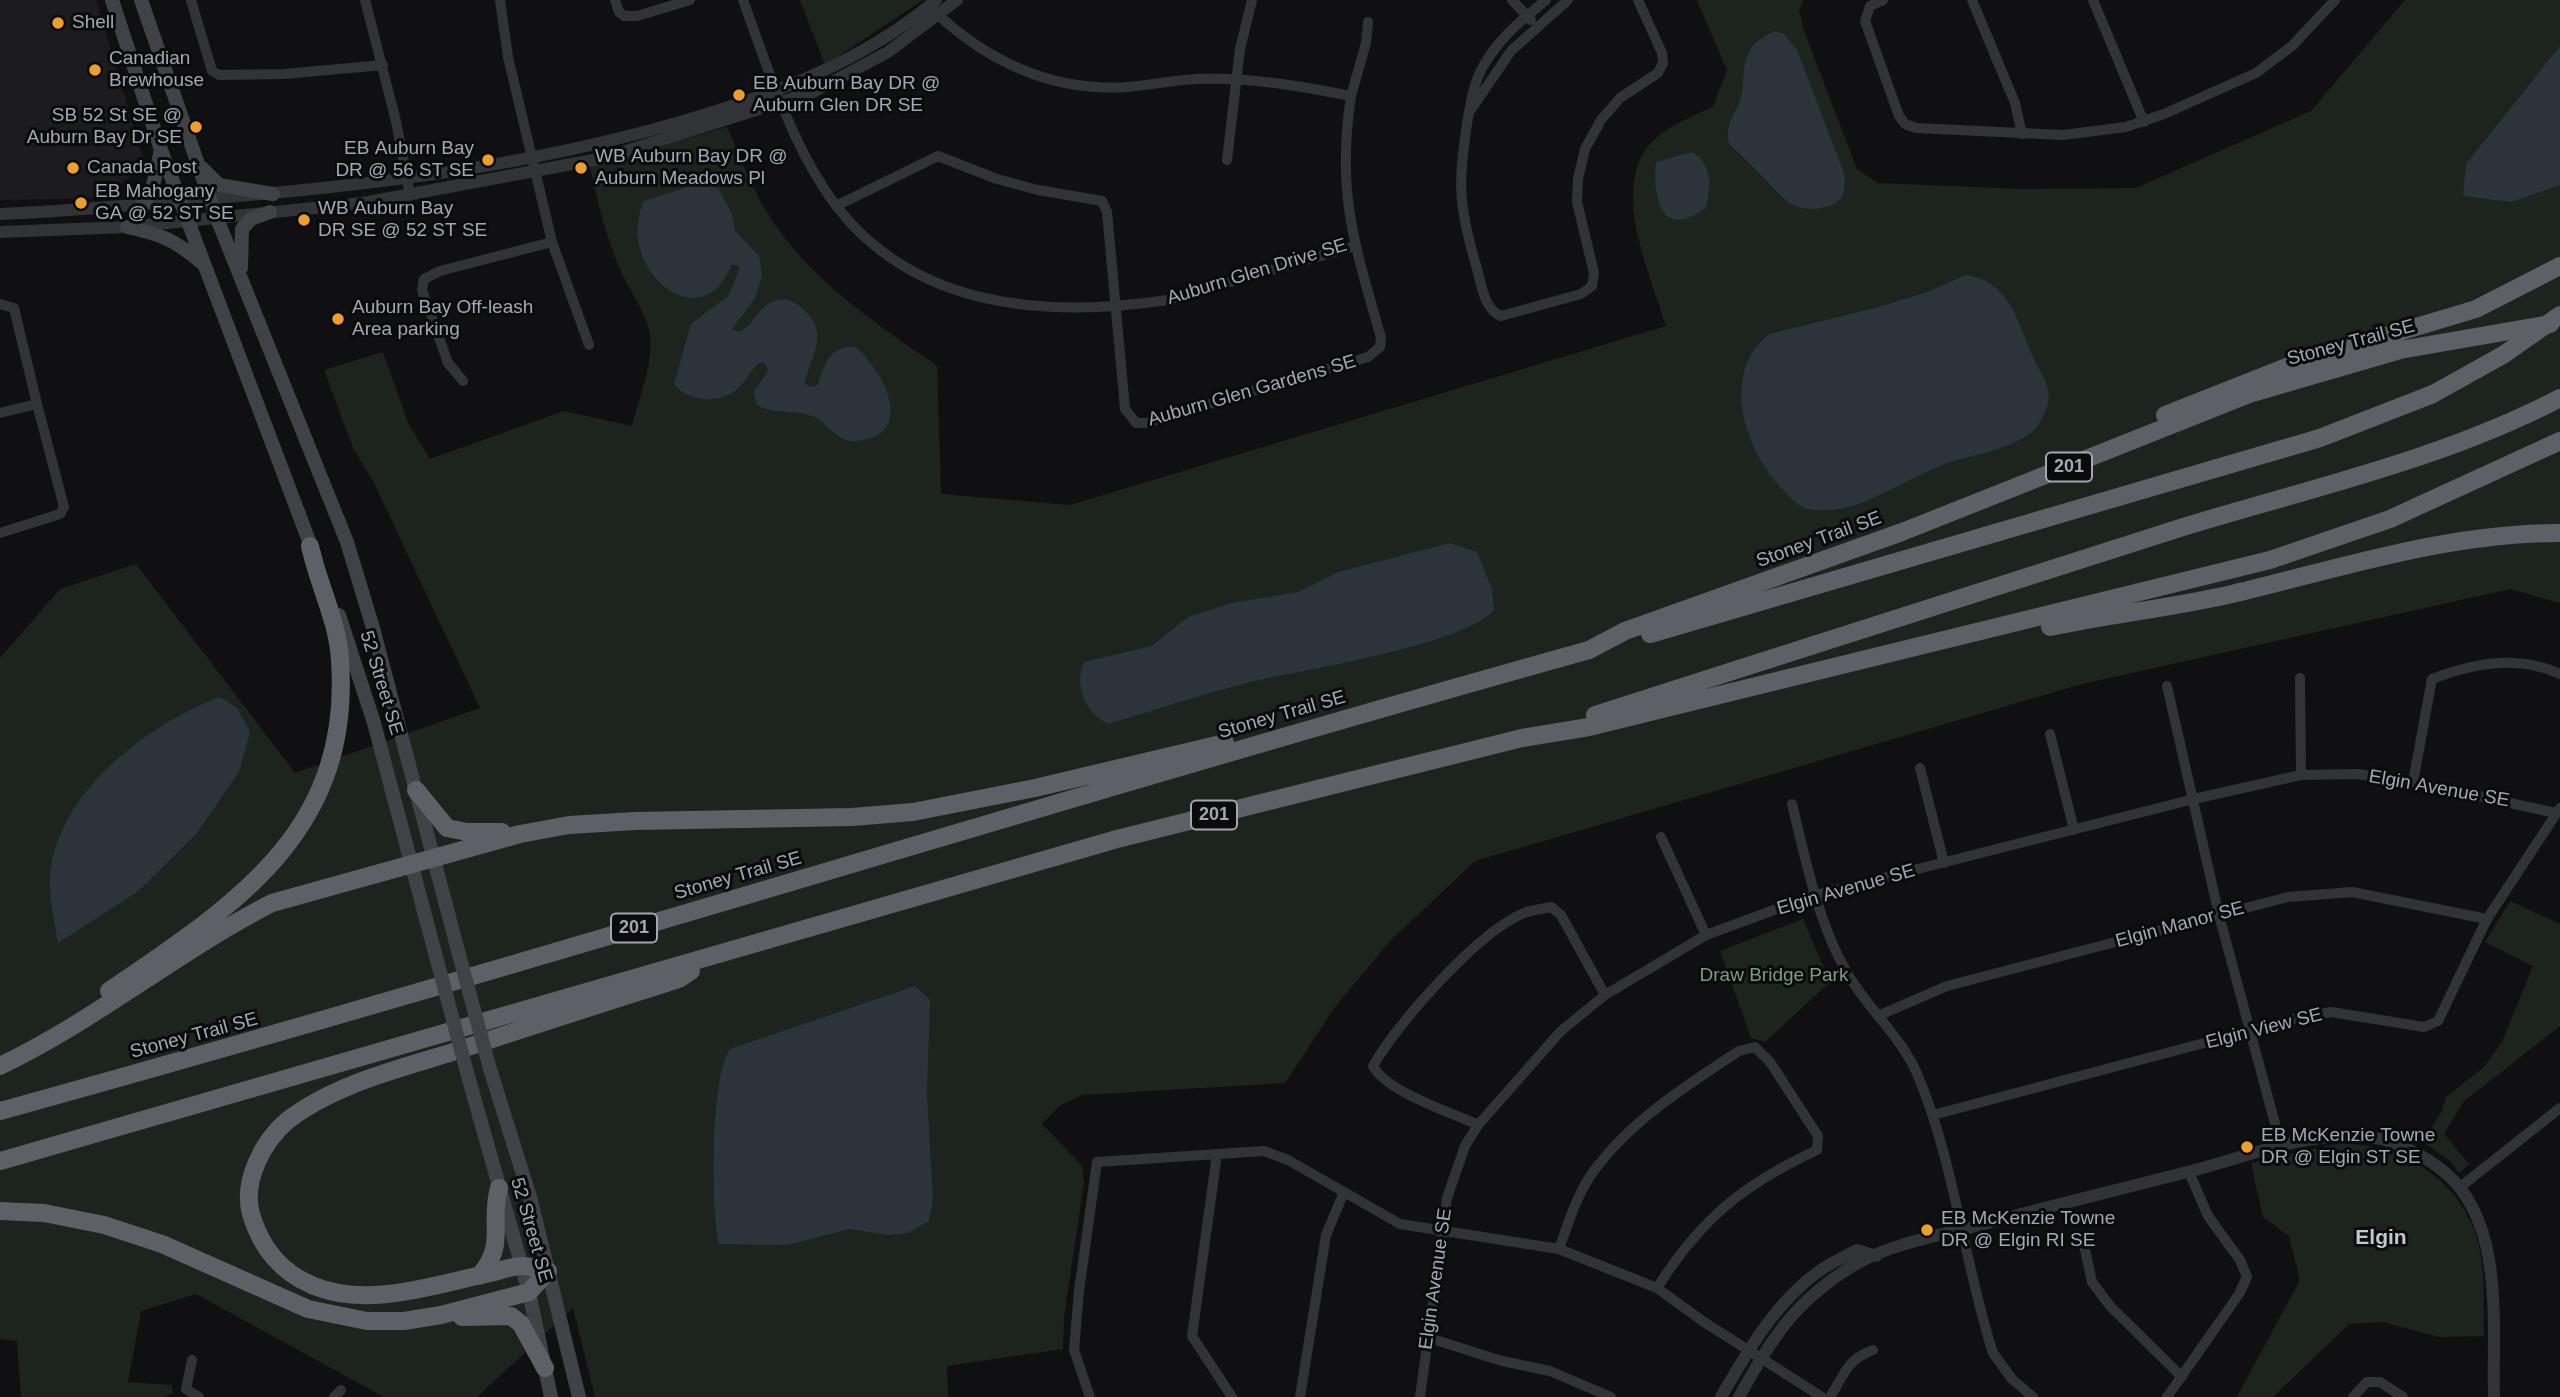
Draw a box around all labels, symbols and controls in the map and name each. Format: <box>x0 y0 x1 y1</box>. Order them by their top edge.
place label: Shell <box>72 12 114 34</box>
marker: Shell <box>50 15 66 31</box>
place label: Canadian Brewhouse <box>109 48 204 92</box>
marker: Canadian Brewhouse <box>87 62 103 78</box>
place label: EB Auburn Bay DR @ Auburn Glen DR SE <box>753 73 940 117</box>
marker: EB Auburn Bay DR @ Auburn Glen DR SE <box>731 87 747 103</box>
place label: SB 52 St SE @ Auburn Bay Dr SE <box>27 105 182 149</box>
marker: SB 52 St SE @ Auburn Bay Dr SE <box>188 119 204 135</box>
place label: EB Auburn Bay DR @ 56 ST SE <box>335 138 474 182</box>
place label: WB Auburn Bay DR @ Auburn Meadows Pl <box>595 146 787 190</box>
marker: EB Auburn Bay DR @ 56 ST SE <box>480 152 496 168</box>
place label: Canada Post <box>87 157 197 179</box>
marker: Canada Post <box>65 160 81 176</box>
marker: WB Auburn Bay DR @ Auburn Meadows Pl <box>573 160 589 176</box>
place label: EB Mahogany GA @ 52 ST SE <box>95 181 234 225</box>
marker: EB Mahogany GA @ 52 ST SE <box>73 195 89 211</box>
place label: WB Auburn Bay DR SE @ 52 ST SE <box>318 198 487 242</box>
marker: WB Auburn Bay DR SE @ 52 ST SE <box>296 212 312 228</box>
street label: Auburn Glen Drive SE <box>1164 234 1350 310</box>
place label: Auburn Bay Off-leash Area parking <box>352 297 533 341</box>
marker: Auburn Bay Off-leash Area parking <box>330 311 346 327</box>
street label: Stoney Trail SE <box>2285 315 2417 371</box>
street label: Auburn Glen Gardens SE <box>1145 350 1359 432</box>
road number: 201 <box>2046 452 2092 481</box>
street label: Stoney Trail SE <box>1753 507 1885 573</box>
street label: 52 Street SE <box>354 628 408 738</box>
street label: Stoney Trail SE <box>1216 686 1348 744</box>
street label: Elgin Avenue SE <box>2367 765 2511 813</box>
road number: 201 <box>1191 800 1237 830</box>
street label: Stoney Trail SE <box>672 847 804 905</box>
street label: Elgin Avenue SE <box>1774 859 1918 921</box>
street label: Elgin Manor SE <box>2113 897 2247 953</box>
road number: 201 <box>611 914 657 943</box>
park label: Draw Bridge Park <box>1700 965 1848 987</box>
street label: Elgin View SE <box>2204 1004 2324 1054</box>
street label: Stoney Trail SE <box>128 1008 260 1064</box>
place label: EB McKenzie Towne DR @ Elgin ST SE <box>2261 1125 2435 1169</box>
marker: EB McKenzie Towne DR @ Elgin ST SE <box>2239 1139 2255 1155</box>
street label: 52 Street SE <box>505 1175 557 1285</box>
street label: Elgin Avenue SE <box>1415 1207 1457 1351</box>
place label: EB McKenzie Towne DR @ Elgin RI SE <box>1941 1208 2115 1252</box>
marker: EB McKenzie Towne DR @ Elgin RI SE <box>1919 1222 1935 1238</box>
district label: Elgin <box>2355 1225 2407 1251</box>

